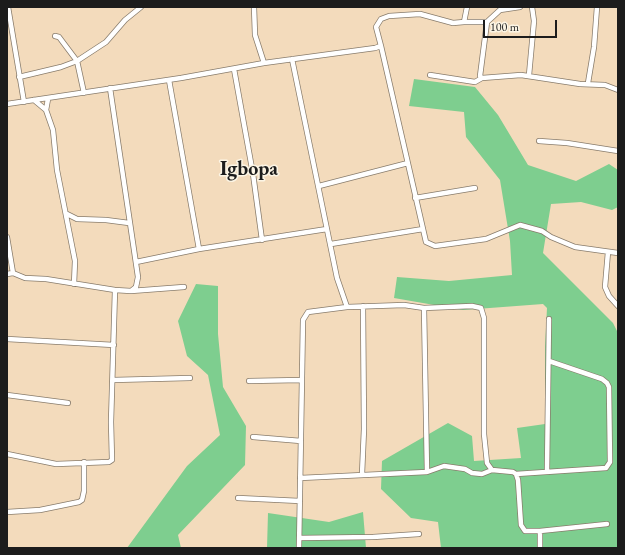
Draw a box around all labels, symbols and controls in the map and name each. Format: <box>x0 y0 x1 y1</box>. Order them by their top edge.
scale bar <box>485 12 559 38</box>
text: 100 m <box>490 19 519 35</box>
district label: Igbopa <box>220 158 278 182</box>

